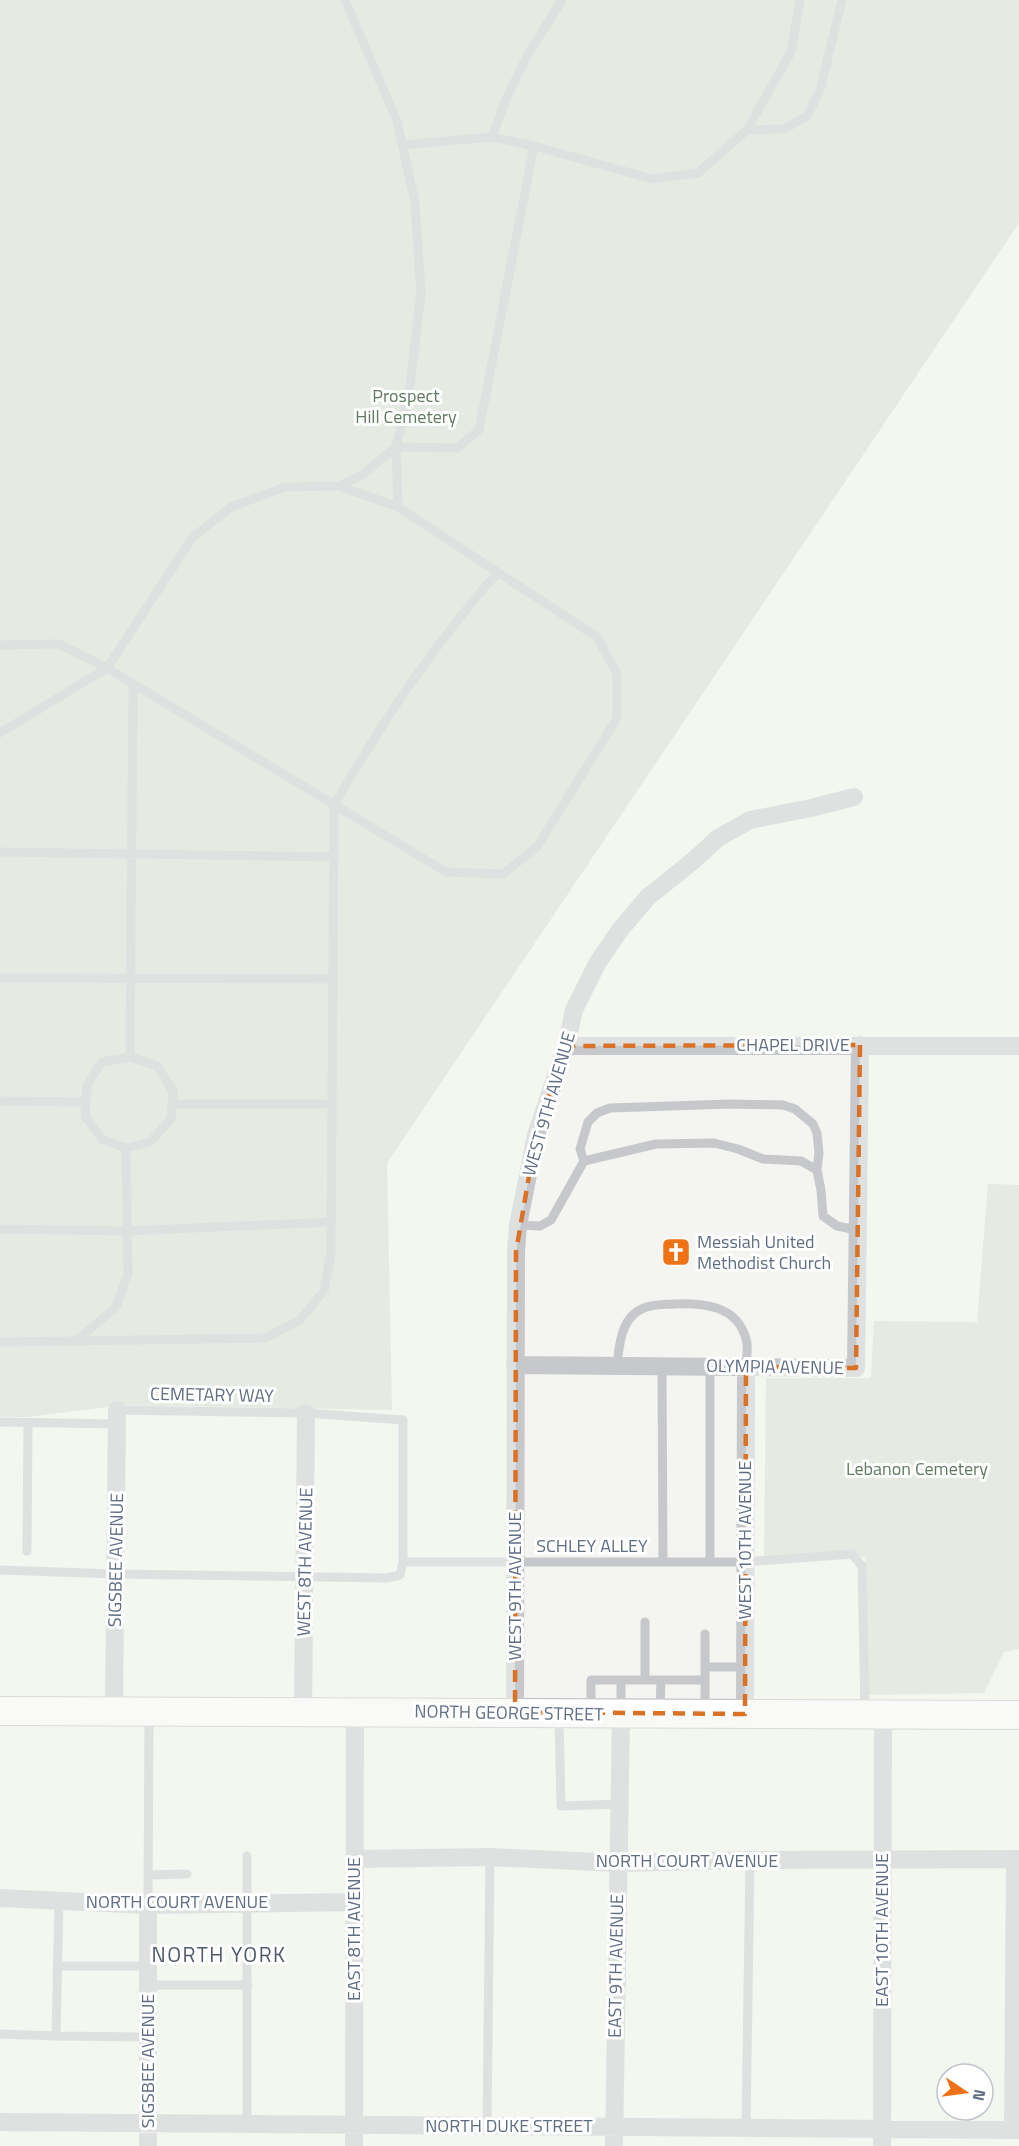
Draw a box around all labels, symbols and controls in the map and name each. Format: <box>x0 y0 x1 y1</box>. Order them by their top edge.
park label: Prospect Hill Cemetery <box>355 382 457 430</box>
street label: WEST 9TH AVENUE <box>515 1028 582 1179</box>
street label: CHAPEL DRIVE <box>736 1031 850 1058</box>
place label: Messiah United Methodist Church <box>697 1228 831 1276</box>
church icon: Messiah United Methodist Church <box>660 1236 692 1268</box>
street label: OLYMPIA AVENUE <box>706 1352 844 1381</box>
street label: CEMETARY WAY <box>150 1380 274 1409</box>
park label: Lebanon Cemetery <box>846 1455 988 1482</box>
street label: WEST 10TH AVENUE <box>731 1460 758 1620</box>
street label: WEST 8TH AVENUE <box>290 1487 319 1637</box>
street label: SIGSBEE AVENUE <box>101 1493 130 1627</box>
street label: WEST 9TH AVENUE <box>501 1511 528 1661</box>
street label: SCHLEY ALLEY <box>536 1532 648 1559</box>
street label: NORTH GEORGE STREET <box>414 1697 604 1728</box>
street label: NORTH COURT AVENUE <box>596 1847 778 1874</box>
street label: EAST 10TH AVENUE <box>868 1853 895 2007</box>
street label: EAST 8TH AVENUE <box>340 1857 367 2001</box>
street label: NORTH COURT AVENUE <box>86 1888 268 1915</box>
street label: EAST 9TH AVENUE <box>601 1894 630 2038</box>
district label: NORTH YORK <box>151 1938 287 1970</box>
street label: SIGSBEE AVENUE <box>134 1994 161 2128</box>
north arrow <box>935 2062 995 2122</box>
text: N <box>967 2087 993 2103</box>
street label: NORTH DUKE STREET <box>425 2112 593 2139</box>

